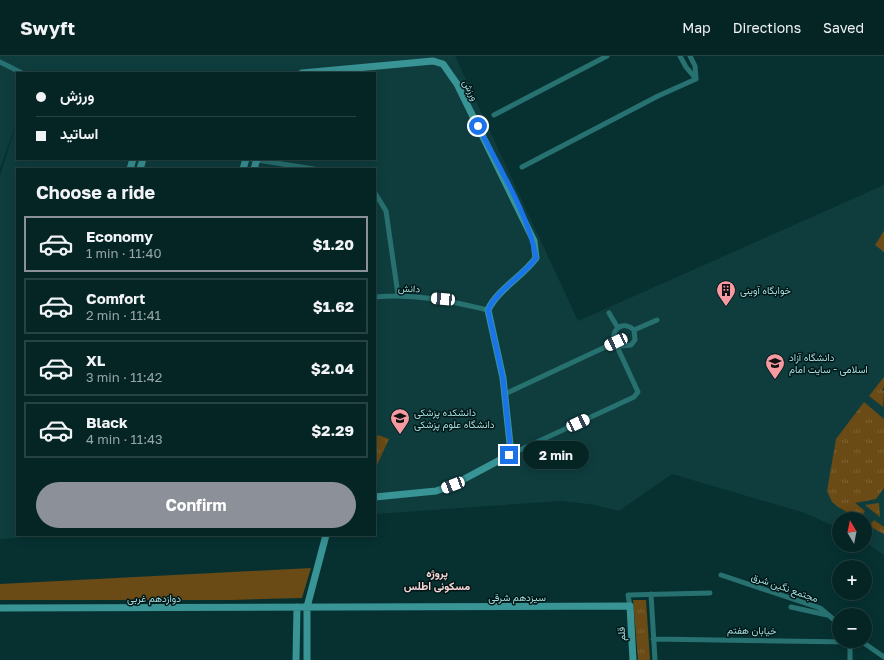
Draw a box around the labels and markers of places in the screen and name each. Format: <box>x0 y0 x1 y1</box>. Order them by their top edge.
building icon: خوابگاه آوینی <box>715 279 737 307</box>
place label: خوابگاه آوینی <box>740 284 791 297</box>
place label: دانشگاه آزاد اسلامی - سایت امام <box>789 351 868 376</box>
school or university icon: دانشگاه آزاد اسلامی - سایت امام <box>764 352 786 380</box>
place label: دانشکده پزشکی دانشگاه علوم پزشکی <box>414 406 495 432</box>
school or university icon: دانشکده پزشکی دانشگاه علوم پزشکی <box>389 407 411 435</box>

